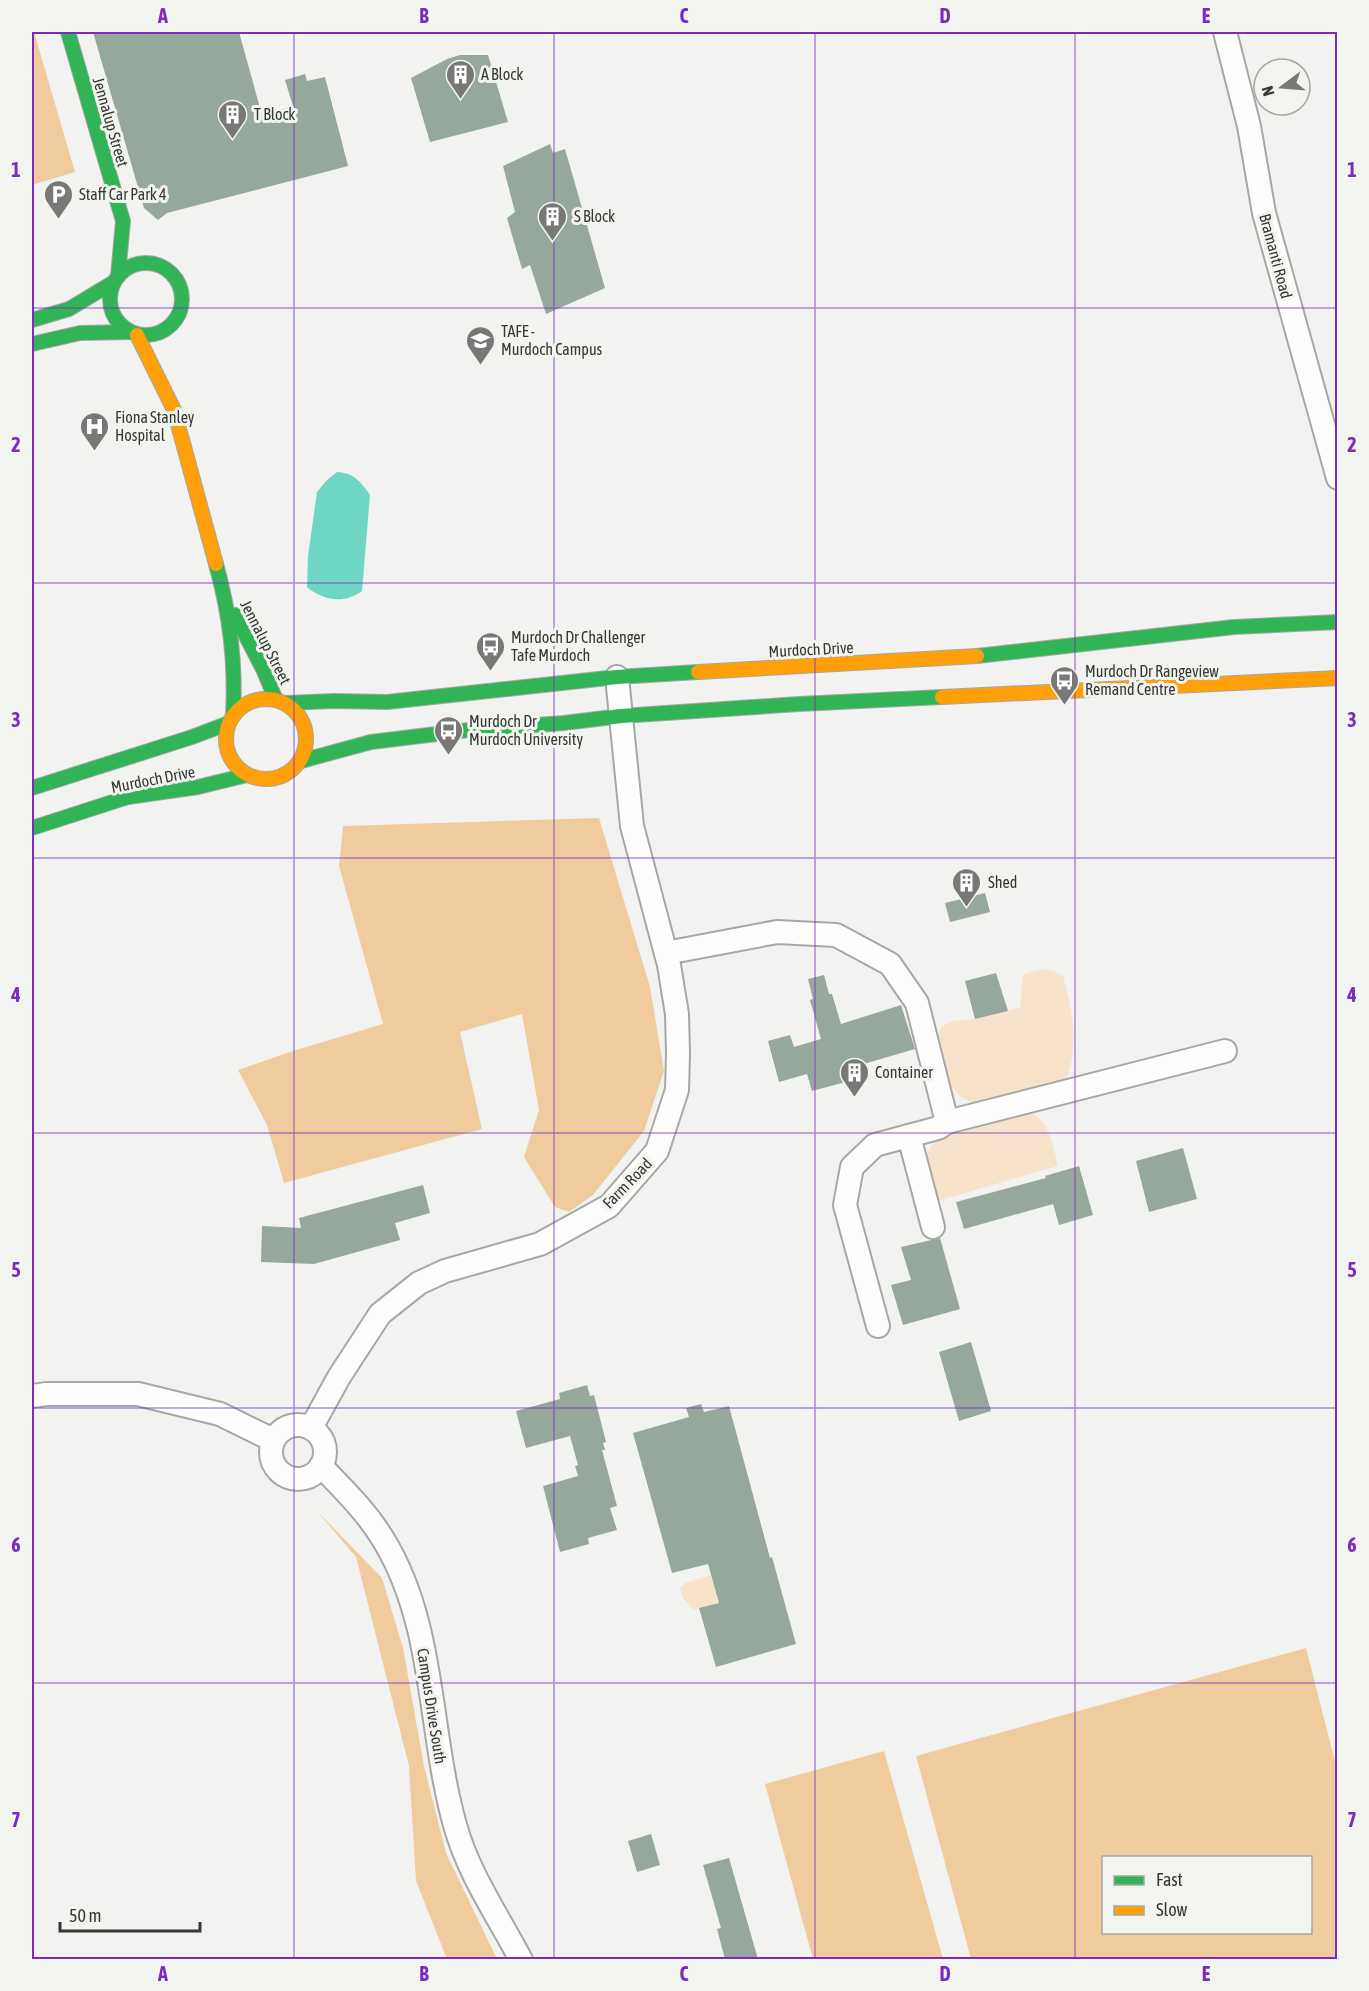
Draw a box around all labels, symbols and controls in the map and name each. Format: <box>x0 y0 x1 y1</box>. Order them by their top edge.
text: A <box>157 4 168 27</box>
text: B <box>419 4 429 27</box>
text: C <box>680 4 689 27</box>
text: D <box>939 4 951 27</box>
text: E <box>1202 4 1211 27</box>
north arrow <box>1252 57 1312 117</box>
building icon: A Block <box>444 58 476 100</box>
place label: A Block <box>481 65 523 83</box>
street label: Jennalup Street <box>89 75 132 169</box>
text: N <box>1258 84 1278 98</box>
building icon: T Block <box>217 98 249 140</box>
place label: T Block <box>254 105 295 123</box>
text: 1 <box>11 158 21 181</box>
text: 1 <box>1347 158 1357 181</box>
parking icon: Staff Car Park 4 <box>42 178 74 220</box>
place label: Staff Car Park 4 <box>79 185 167 203</box>
building icon: S Block <box>537 200 569 242</box>
place label: S Block <box>574 207 615 225</box>
street label: Bramanti Road <box>1256 212 1296 300</box>
place label: TAFE - Murdoch Campus <box>501 322 603 359</box>
school or university icon: TAFE - Murdoch Campus <box>464 324 496 366</box>
place label: Fiona Stanley Hospital <box>115 408 195 445</box>
hospital icon: Fiona Stanley Hospital <box>78 410 110 452</box>
text: 2 <box>11 433 21 456</box>
text: 2 <box>1347 433 1357 456</box>
street label: Jennalup Street <box>236 597 295 688</box>
place label: Murdoch Dr Challenger Tafe Murdoch <box>511 628 646 664</box>
bus stop icon: Murdoch Dr Challenger Tafe Murdoch <box>474 630 506 672</box>
street label: Murdoch Drive <box>768 638 854 660</box>
place label: Murdoch Dr Rangeview Remand Centre <box>1085 662 1219 698</box>
bus stop icon: Murdoch Dr Rangeview Remand Centre <box>1048 664 1080 706</box>
text: 3 <box>11 708 21 731</box>
text: 3 <box>1347 708 1357 731</box>
place label: Murdoch Dr Murdoch University <box>469 712 583 749</box>
bus stop icon: Murdoch Dr Murdoch University <box>432 714 464 756</box>
street label: Murdoch Drive <box>109 762 197 796</box>
building icon: Shed <box>951 866 983 908</box>
place label: Shed <box>988 873 1017 891</box>
text: 4 <box>10 983 21 1006</box>
text: 4 <box>1346 983 1357 1006</box>
building icon: Container <box>838 1056 870 1098</box>
place label: Container <box>875 1063 933 1081</box>
street label: Farm Road <box>599 1154 655 1212</box>
text: 5 <box>11 1258 21 1281</box>
text: 5 <box>1347 1258 1357 1281</box>
text: 6 <box>11 1533 21 1556</box>
text: 6 <box>1347 1533 1357 1556</box>
street label: Campus Drive South <box>413 1647 450 1765</box>
text: 7 <box>11 1808 21 1831</box>
text: 7 <box>1347 1808 1357 1831</box>
legend <box>1102 1856 1312 1934</box>
text: Fast <box>1156 1869 1183 1890</box>
scale bar <box>60 1895 200 1933</box>
text: Slow <box>1156 1899 1187 1920</box>
text: 50 m <box>69 1905 101 1926</box>
text: A <box>157 1962 168 1985</box>
text: B <box>419 1962 429 1985</box>
text: C <box>680 1962 689 1985</box>
text: D <box>939 1962 951 1985</box>
text: E <box>1202 1962 1211 1985</box>

